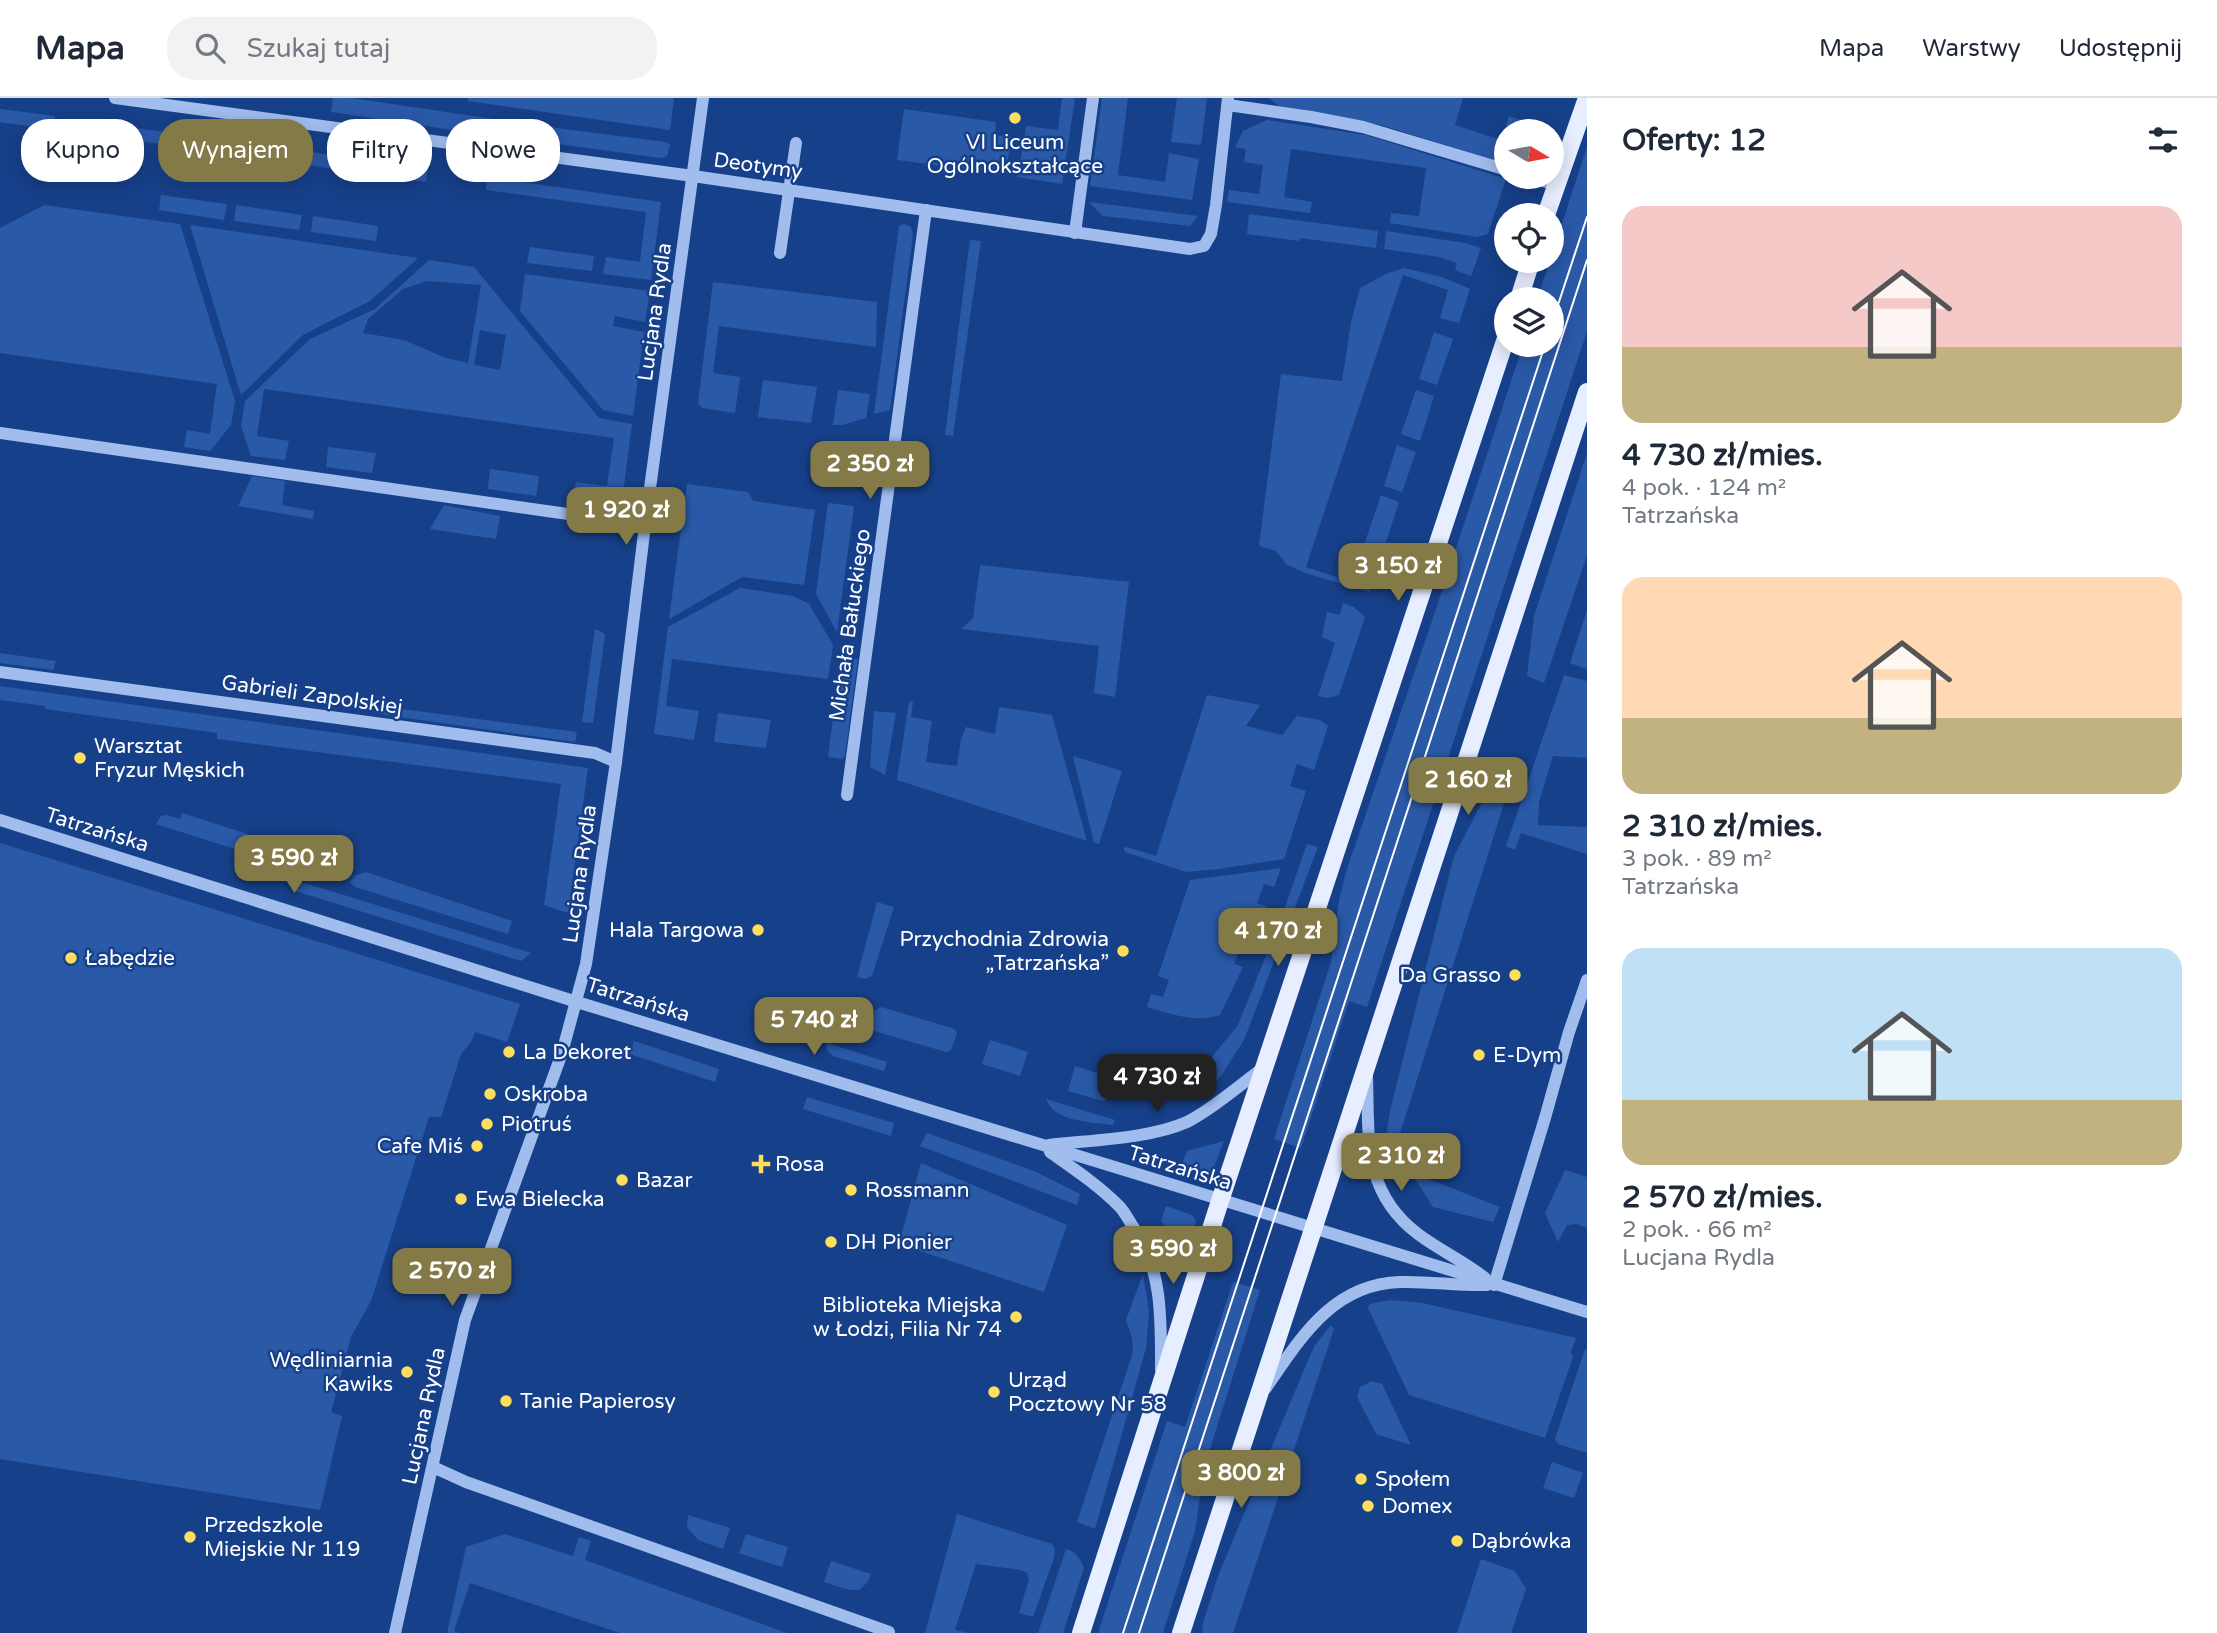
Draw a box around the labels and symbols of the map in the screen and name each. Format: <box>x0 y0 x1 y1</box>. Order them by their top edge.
marker: VI Liceum Ogólnokształcące <box>1007 110 1023 126</box>
north arrow <box>1494 119 1564 189</box>
place label: VI Liceum Ogólnokształcące <box>927 130 1103 179</box>
street label: Deotymy <box>712 147 804 185</box>
street label: Lucjana Rydla <box>633 241 677 383</box>
pin: 2 350 zł <box>798 442 942 501</box>
pin: 1 920 zł <box>554 488 698 547</box>
street label: Michała Bałuckiego <box>824 527 876 723</box>
pin: 3 150 zł <box>1326 544 1470 603</box>
street label: Gabrieli Zapolskiej <box>220 670 404 720</box>
place label: Warsztat Fryzur Męskich <box>94 734 245 783</box>
marker: Warsztat Fryzur Męskich <box>72 750 88 766</box>
pin: 2 160 zł <box>1396 758 1540 817</box>
street label: Tatrzańska <box>42 802 152 858</box>
street label: Lucjana Rydla <box>558 803 602 945</box>
pin: 3 590 zł <box>222 836 366 895</box>
pin: 4 170 zł <box>1206 908 1350 968</box>
place label: Hala Targowa <box>609 918 744 943</box>
marker: Hala Targowa <box>750 922 766 938</box>
place label: Przychodnia Zdrowia „Tatrzańska” <box>899 927 1109 976</box>
marker: Przychodnia Zdrowia „Tatrzańska” <box>1115 943 1131 959</box>
place label: Łabędzie <box>85 946 175 971</box>
marker: Łabędzie <box>63 950 79 966</box>
place label: Da Grasso <box>1400 963 1501 988</box>
marker: Da Grasso <box>1507 967 1523 983</box>
street label: Tatrzańska <box>583 972 693 1028</box>
pin: 5 740 zł <box>742 998 886 1057</box>
place label: La Dekoret <box>523 1040 631 1065</box>
place label: E-Dym <box>1493 1043 1561 1068</box>
marker: La Dekoret <box>501 1044 517 1060</box>
marker: E-Dym <box>1471 1047 1487 1063</box>
pin: 4 730 zł <box>1085 1054 1229 1114</box>
place label: Oskroba <box>504 1082 588 1107</box>
marker: Oskroba <box>482 1086 498 1102</box>
place label: Piotruś <box>501 1112 572 1137</box>
marker: Piotruś <box>479 1116 495 1132</box>
place label: Cafe Miś <box>377 1134 463 1159</box>
pin: 2 310 zł <box>1329 1134 1473 1193</box>
marker: Cafe Miś <box>469 1138 485 1154</box>
street label: Tatrzańska <box>1125 1140 1235 1196</box>
place label: Rosa <box>775 1152 825 1177</box>
marker: Rosa <box>753 1156 769 1172</box>
place label: Bazar <box>636 1168 693 1193</box>
marker: Bazar <box>614 1172 630 1188</box>
place label: Rossmann <box>865 1178 970 1203</box>
marker: Rossmann <box>843 1182 859 1198</box>
place label: Ewa Bielecka <box>475 1187 605 1212</box>
marker: Ewa Bielecka <box>453 1191 469 1207</box>
pin: 3 590 zł <box>1101 1226 1245 1286</box>
place label: DH Pionier <box>845 1230 952 1255</box>
marker: DH Pionier <box>823 1234 839 1250</box>
pin: 2 570 zł <box>380 1248 524 1308</box>
place label: Biblioteka Miejska w Łodzi, Filia Nr 74 <box>813 1293 1002 1342</box>
marker: Biblioteka Miejska w Łodzi, Filia Nr 74 <box>1008 1309 1024 1325</box>
street label: Lucjana Rydla <box>397 1345 451 1487</box>
place label: Wędliniarnia Kawiks <box>269 1348 393 1397</box>
marker: Wędliniarnia Kawiks <box>399 1364 415 1380</box>
place label: Urząd Pocztowy Nr 58 <box>1008 1368 1167 1417</box>
marker: Urząd Pocztowy Nr 58 <box>986 1384 1002 1400</box>
place label: Tanie Papierosy <box>520 1389 676 1414</box>
marker: Tanie Papierosy <box>498 1393 514 1409</box>
pin: 3 800 zł <box>1169 1450 1313 1510</box>
place label: Społem <box>1375 1467 1450 1492</box>
marker: Społem <box>1353 1471 1369 1487</box>
place label: Domex <box>1382 1494 1453 1519</box>
marker: Domex <box>1360 1498 1376 1514</box>
place label: Przedszkole Miejskie Nr 119 <box>204 1513 360 1562</box>
marker: Przedszkole Miejskie Nr 119 <box>182 1529 198 1545</box>
place label: Dąbrówka <box>1471 1529 1571 1554</box>
marker: Dąbrówka <box>1449 1533 1465 1549</box>

